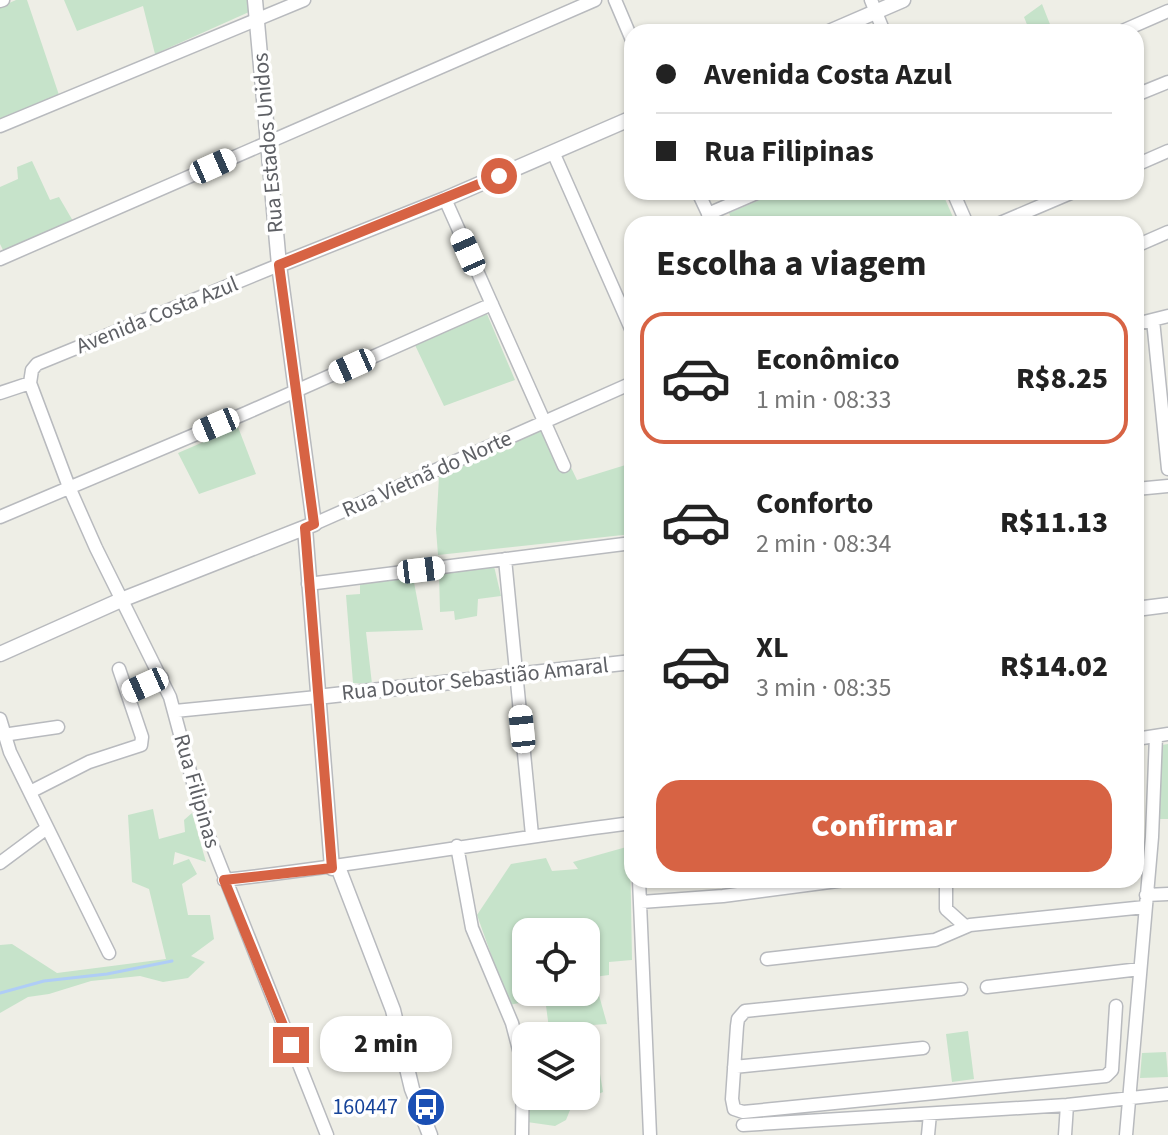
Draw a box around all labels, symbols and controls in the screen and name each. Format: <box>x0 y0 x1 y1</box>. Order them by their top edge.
street label: Rua Estados Unidos <box>244 51 292 235</box>
text: Avenida Costa Azul <box>704 53 952 96</box>
text: Rua Filipinas <box>704 130 874 173</box>
car <box>186 145 240 187</box>
route start <box>481 158 517 194</box>
car <box>447 225 489 279</box>
text: Escolha a viagem <box>656 238 927 289</box>
street label: Avenida Costa Azul <box>71 268 243 362</box>
text: Econômico <box>756 338 900 381</box>
icon: car <box>660 342 732 414</box>
car <box>325 345 379 387</box>
text: R$8.25 <box>1016 357 1108 400</box>
text: 1 min · 08:33 <box>756 381 891 418</box>
car <box>189 405 243 445</box>
street label: Rua Vietnã do Norte <box>337 422 517 526</box>
text: Conforto <box>756 482 873 525</box>
icon: car <box>660 486 732 558</box>
text: R$11.13 <box>1000 501 1108 544</box>
text: 2 min · 08:34 <box>756 525 891 562</box>
car <box>396 555 446 585</box>
text: XL <box>756 626 789 669</box>
icon: car <box>660 630 732 702</box>
text: R$14.02 <box>1000 645 1108 688</box>
street label: Rua Doutor Sebastião Amaral <box>340 649 610 709</box>
car <box>118 664 172 706</box>
text: 3 min · 08:35 <box>756 669 891 706</box>
car <box>508 704 536 754</box>
street label: Rua Filipinas <box>165 730 229 852</box>
button: Confirmar <box>656 780 1112 872</box>
map controls <box>512 918 600 1110</box>
button: locate <box>512 918 600 1006</box>
callout: 2 min <box>319 1017 451 1073</box>
button: layers <box>512 1022 600 1110</box>
text: 2 min <box>354 1025 418 1062</box>
route end <box>273 1027 309 1063</box>
bus stop icon: 160447 <box>405 1086 447 1128</box>
place label: 160447 <box>332 1091 398 1123</box>

